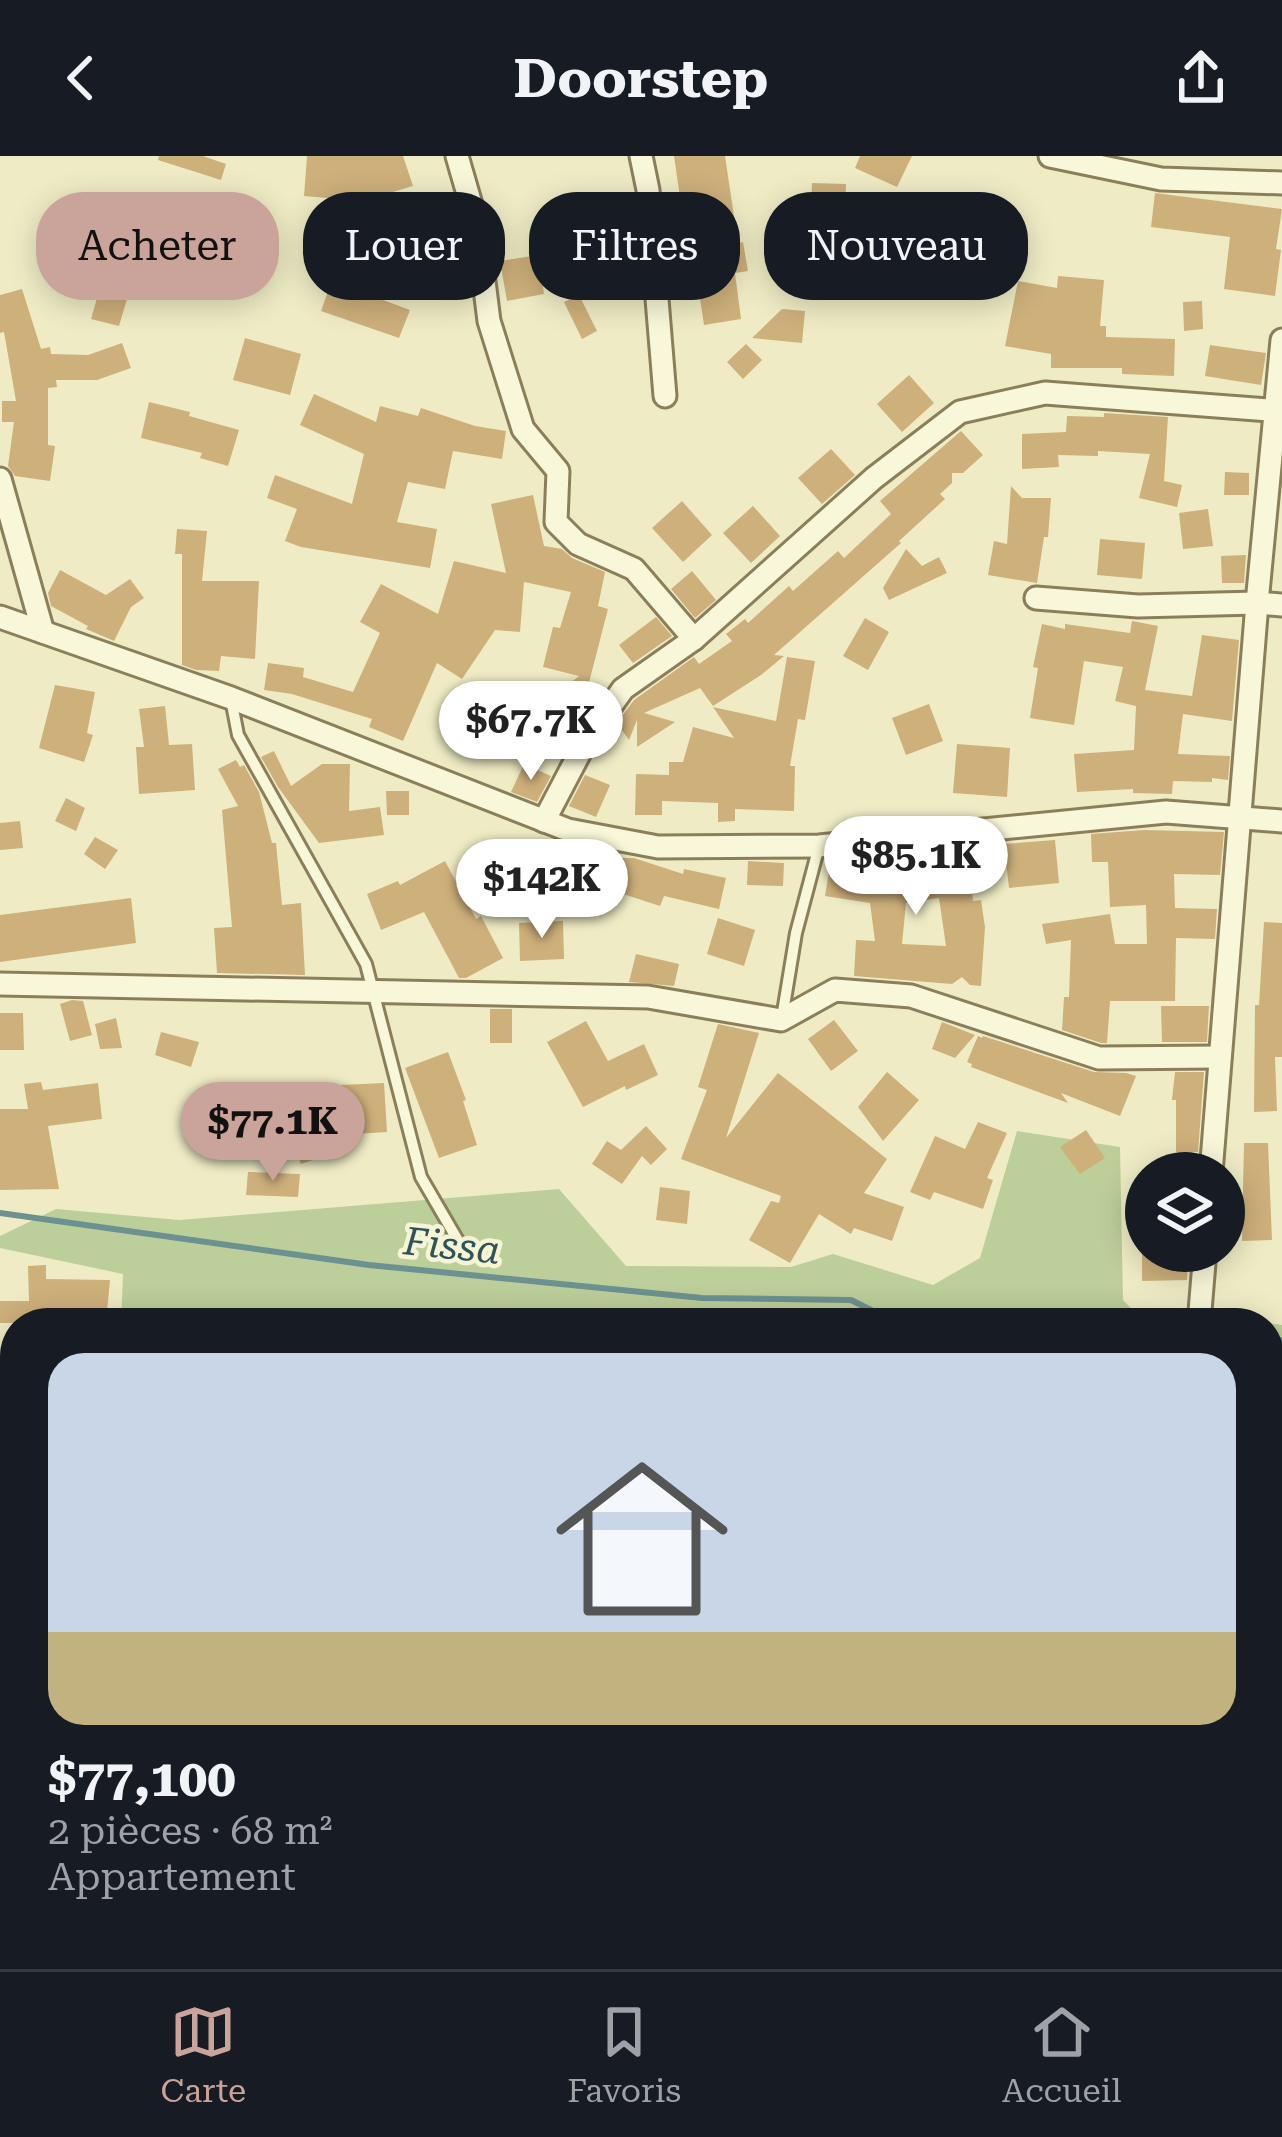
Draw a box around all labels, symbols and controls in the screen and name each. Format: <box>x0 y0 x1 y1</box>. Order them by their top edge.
icon: back <box>48 45 114 111</box>
icon: share <box>1168 45 1234 111</box>
text: Doorstep <box>514 47 769 110</box>
chip: Acheter <box>36 192 279 300</box>
chip: Louer <box>303 192 505 300</box>
chip: Filtres <box>529 192 740 300</box>
chip: Nouveau <box>764 192 1028 300</box>
pin: $67.7K <box>433 681 629 783</box>
text: $67.7K <box>466 697 596 743</box>
pin: $85.1K <box>818 816 1014 918</box>
text: $85.1K <box>851 832 981 878</box>
pin: $142K <box>458 839 626 941</box>
text: $142K <box>483 855 601 901</box>
pin: $77.1K <box>175 1082 371 1184</box>
text: $77.1K <box>208 1098 338 1144</box>
map controls <box>1125 1152 1245 1272</box>
button: layers <box>1125 1152 1245 1272</box>
water label: Fissa <box>401 1218 502 1274</box>
icon: home <box>534 1431 750 1647</box>
text: $77,100 <box>48 1749 236 1808</box>
text: 2 pièces · 68 m² <box>48 1808 332 1854</box>
text: Appartement <box>48 1854 296 1900</box>
tab: Carte <box>161 1999 246 2110</box>
tab: Favoris <box>567 1999 681 2110</box>
tab: Accueil <box>1002 1999 1121 2110</box>

